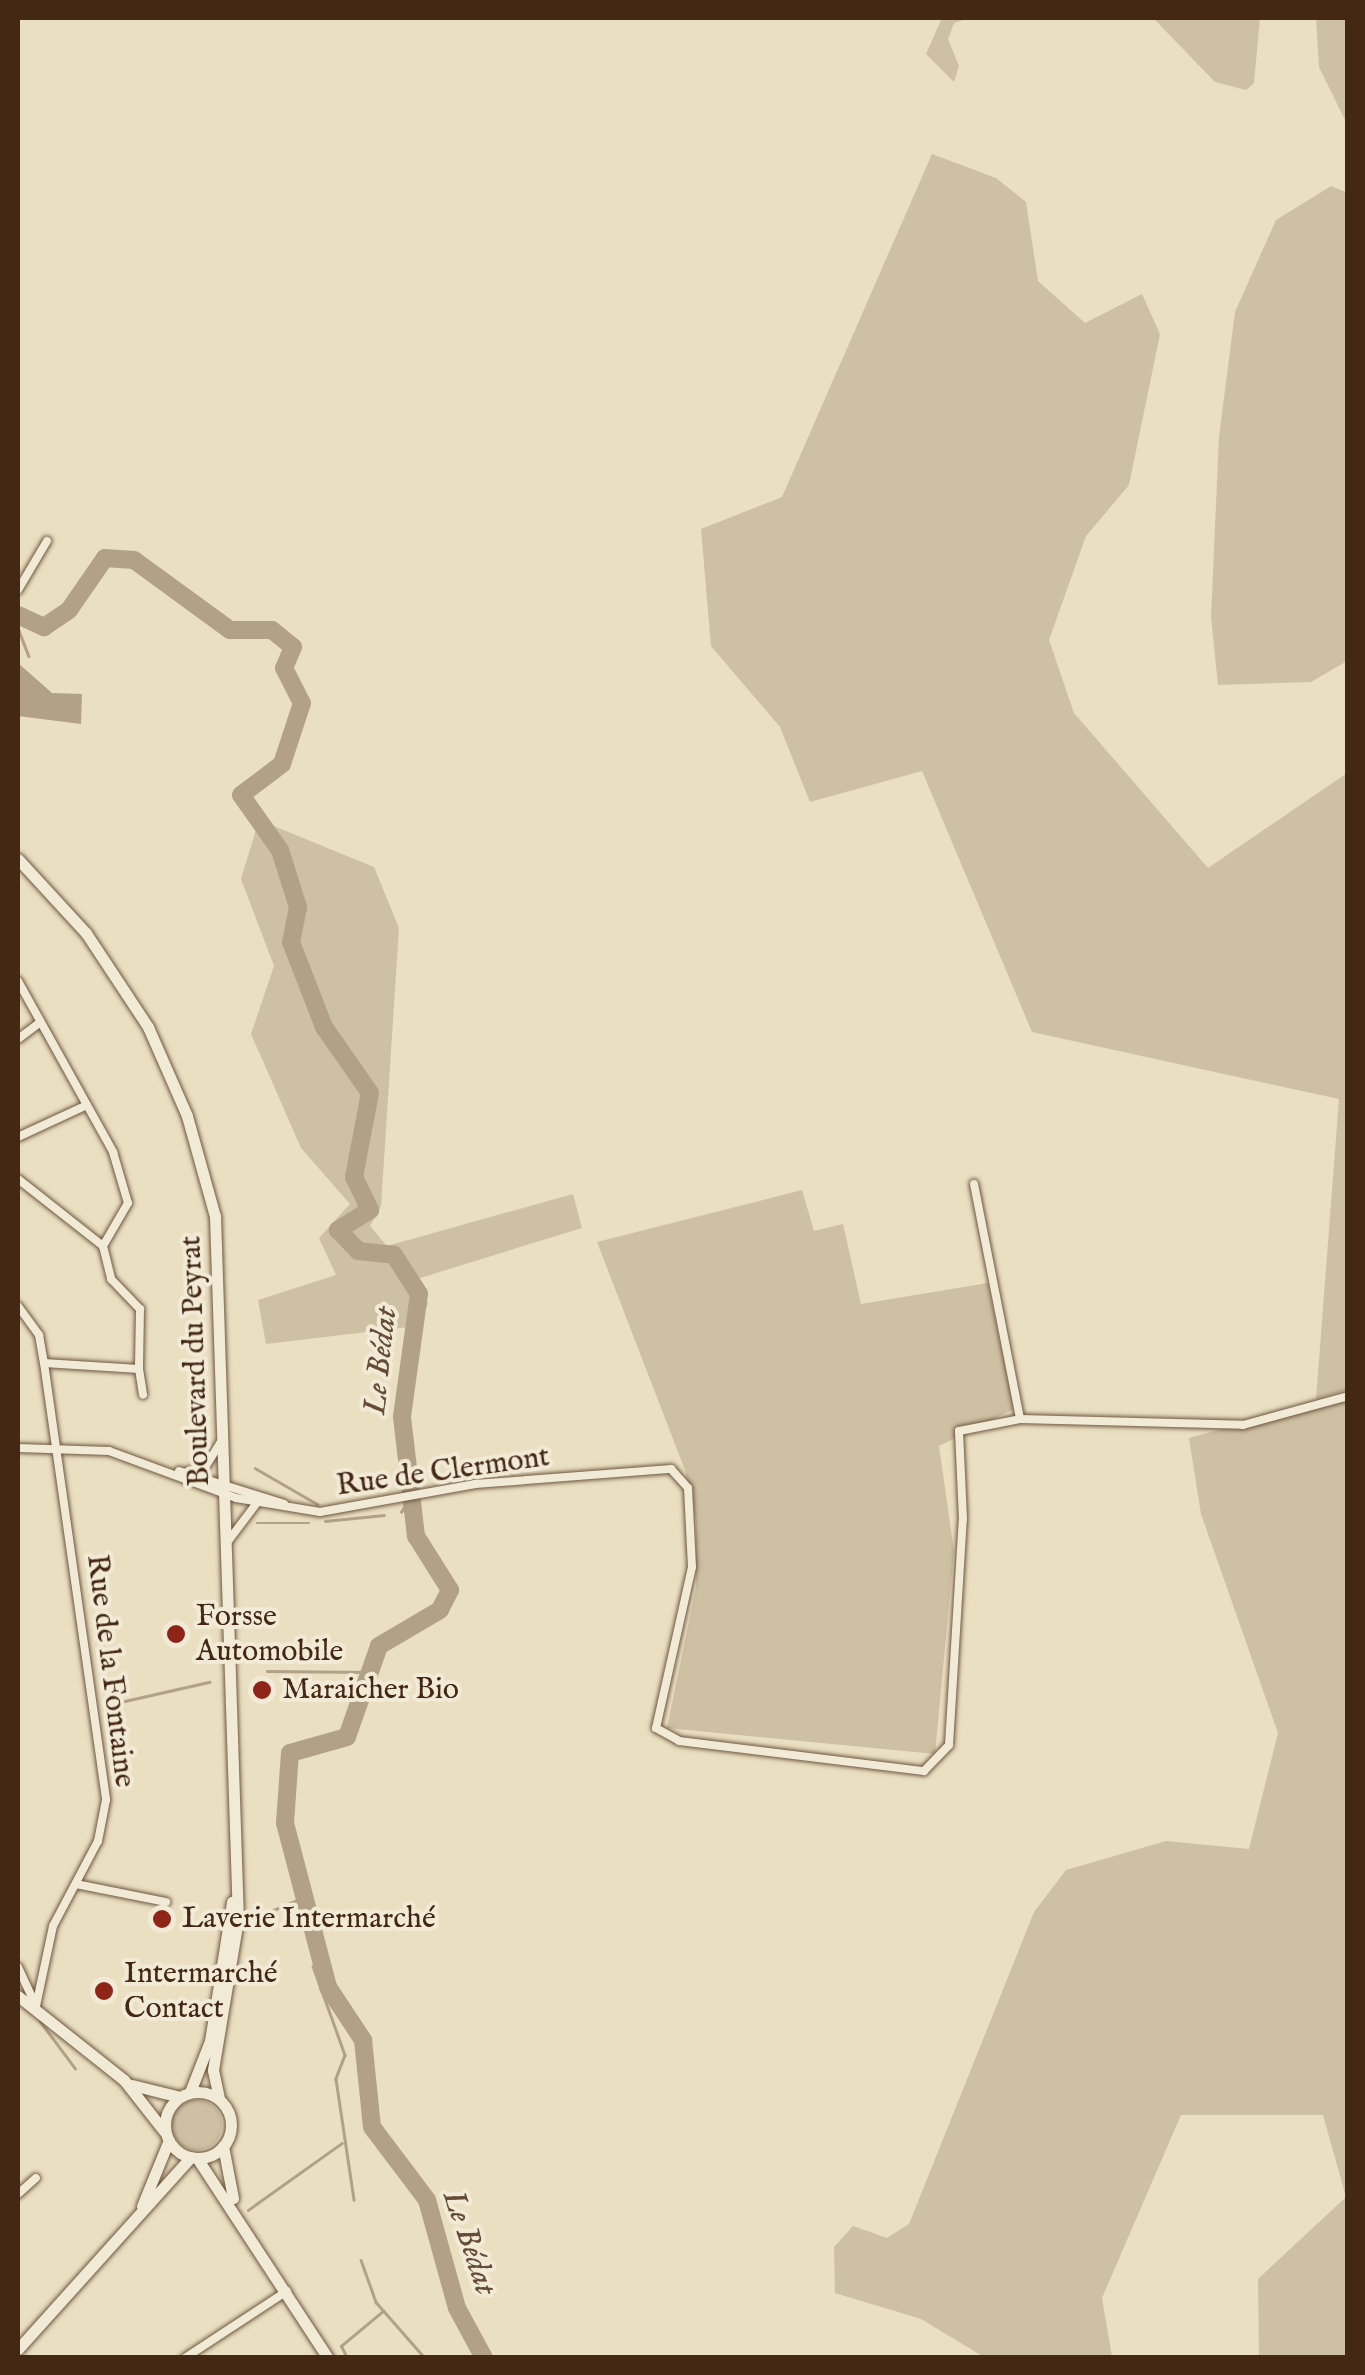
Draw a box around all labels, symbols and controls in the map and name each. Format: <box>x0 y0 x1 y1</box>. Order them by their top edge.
street label: Boulevard du Peyrat <box>174 1235 218 1487</box>
water label: Le Bédat <box>357 1305 407 1417</box>
street label: Rue de Clermont <box>334 1439 552 1505</box>
street label: Rue de la Fontaine <box>78 1552 142 1790</box>
place label: Forsse Automobile <box>196 1599 343 1670</box>
marker: Forsse Automobile <box>165 1623 187 1645</box>
place label: Maraicher Bio <box>282 1672 459 1708</box>
marker: Maraicher Bio <box>251 1679 273 1701</box>
place label: Laverie Intermarché <box>182 1901 436 1937</box>
marker: Laverie Intermarché <box>151 1908 173 1930</box>
place label: Intermarché Contact <box>124 1956 278 2026</box>
marker: Intermarché Contact <box>93 1980 115 2002</box>
water label: Le Bédat <box>432 2185 504 2301</box>

